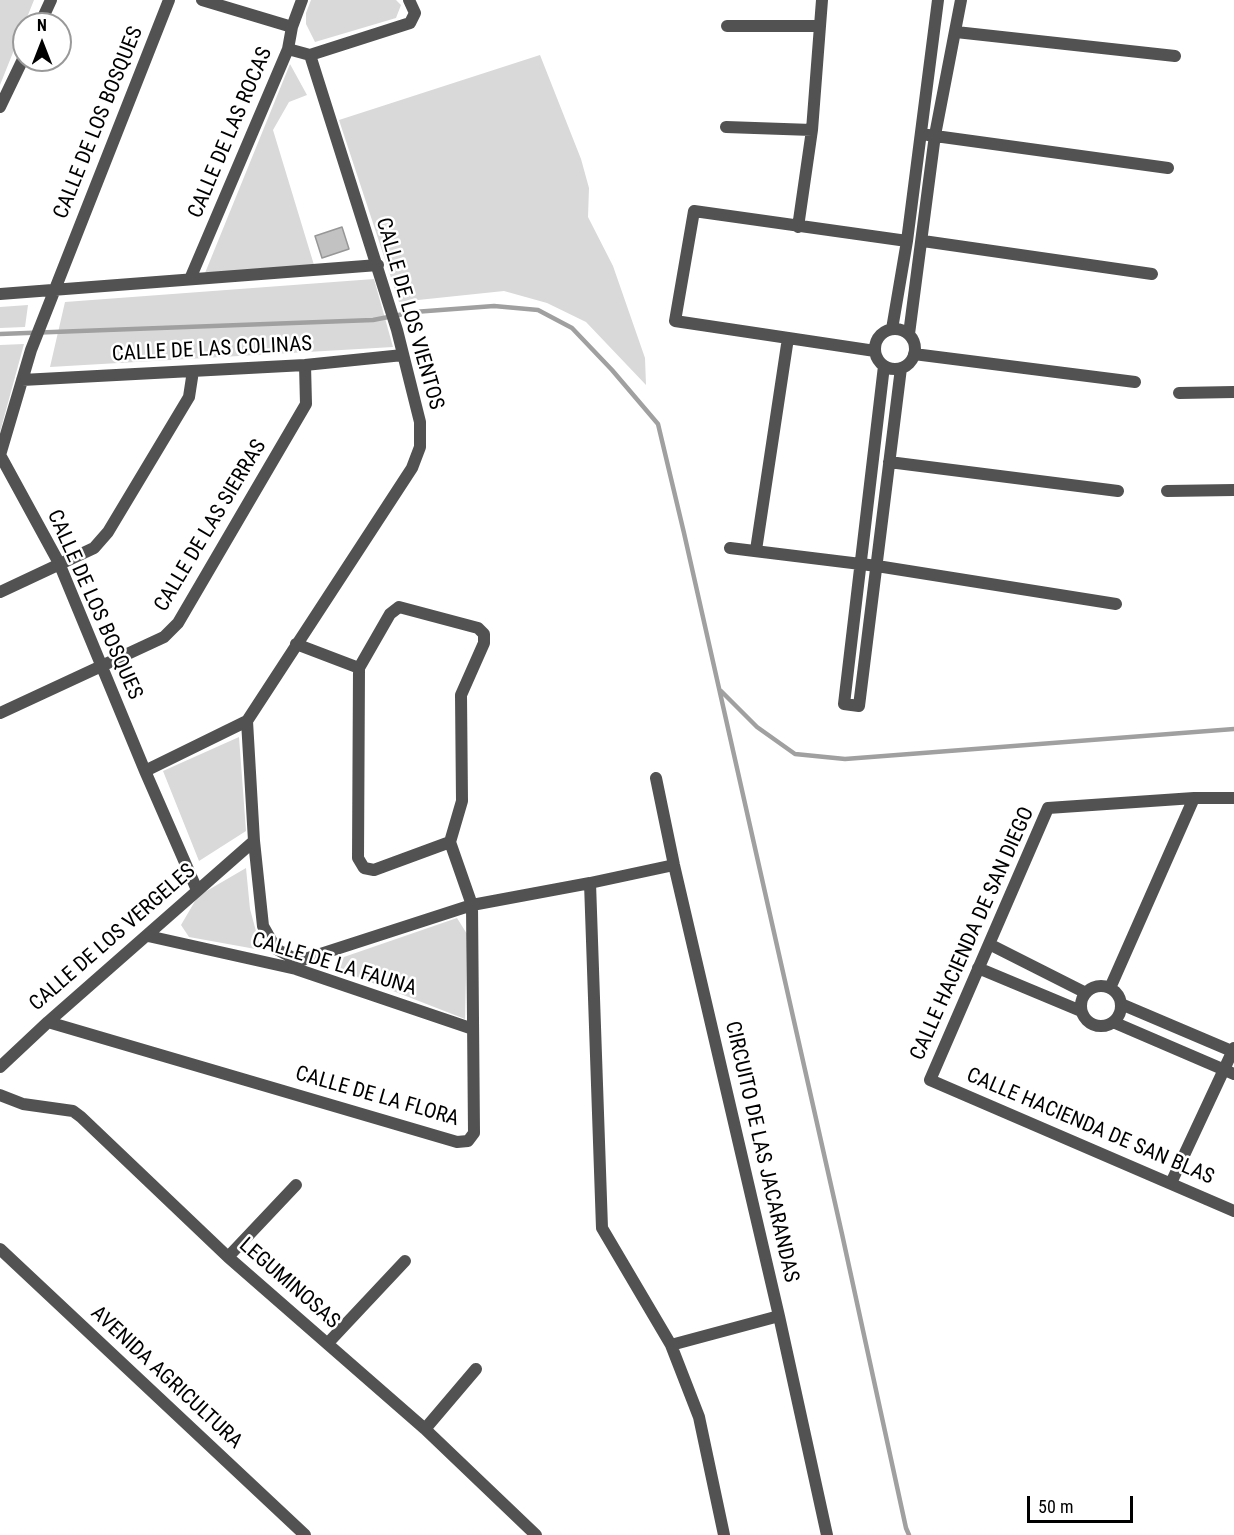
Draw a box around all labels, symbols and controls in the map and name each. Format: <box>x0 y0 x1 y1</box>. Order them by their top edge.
north arrow <box>12 12 72 72</box>
text: N <box>37 16 47 35</box>
street label: CALLE DE LOS BOSQUES <box>49 23 149 223</box>
street label: CALLE DE LAS ROCAS <box>184 44 278 222</box>
street label: CALLE DE LOS VIENTOS <box>370 215 448 413</box>
street label: CALLE DE LAS COLINAS <box>111 332 313 368</box>
street label: CALLE DE LAS SIERRAS <box>150 435 272 617</box>
street label: CALLE DE LOS BOSQUES <box>41 506 147 704</box>
street label: CALLE HACIENDA DE SAN DIEGO <box>906 803 1040 1065</box>
street label: CALLE DE LOS VERGELES <box>25 859 201 1017</box>
street label: CALLE DE LA FAUNA <box>249 928 419 1002</box>
street label: CIRCUITO DE LAS JACARANDAS <box>719 1019 803 1285</box>
street label: CALLE DE LA FLORA <box>292 1062 462 1132</box>
street label: CALLE HACIENDA DE SAN BLAS <box>962 1063 1218 1191</box>
street label: LEGUMINOSAS <box>233 1233 345 1335</box>
street label: AVENIDA AGRICULTURA <box>85 1301 247 1455</box>
scale bar <box>1030 1484 1136 1522</box>
text: 50 m <box>1038 1496 1073 1517</box>

